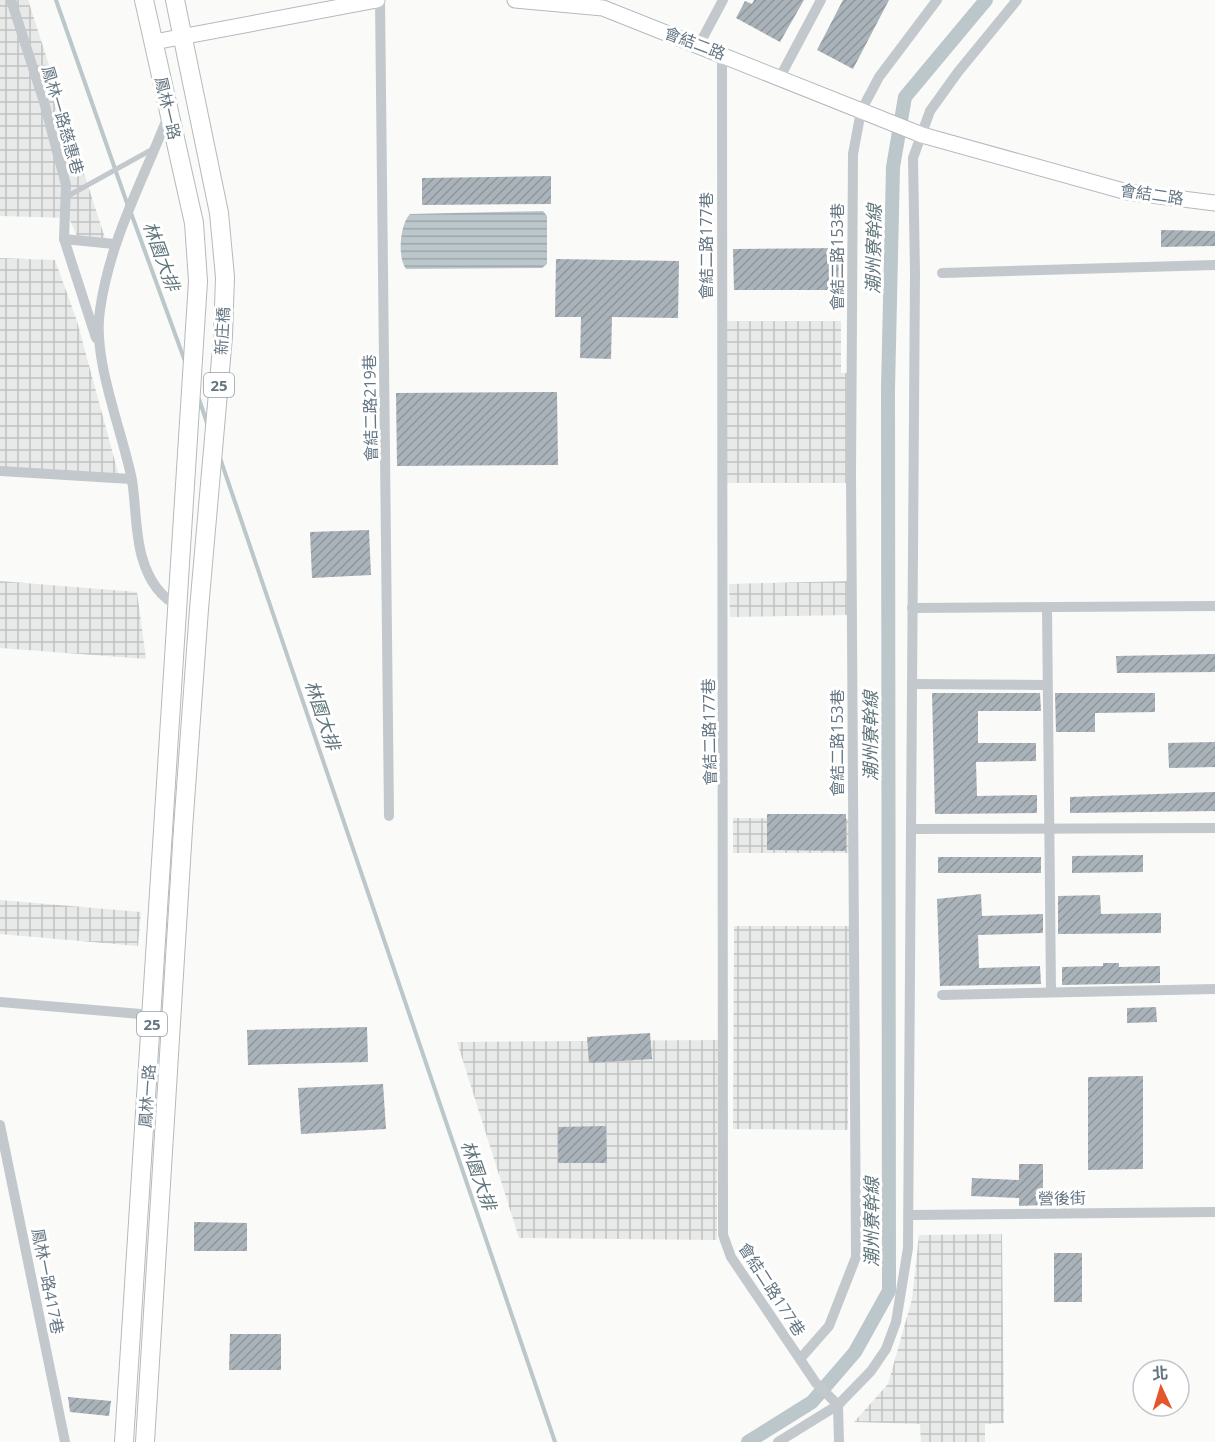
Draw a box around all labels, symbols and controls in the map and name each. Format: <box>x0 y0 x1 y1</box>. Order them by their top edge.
street label: 會結二路 <box>661 21 729 65</box>
street label: 鳳林一路慈惠巷 <box>37 63 89 177</box>
street label: 鳳林一路 <box>150 74 186 142</box>
street label: 會結二路 <box>1119 179 1185 209</box>
street label: 會結二路177巷 <box>695 192 717 300</box>
water label: 潮州寮幹線 <box>860 202 886 294</box>
street label: 會結二路153巷 <box>826 203 848 311</box>
water label: 林園大排 <box>138 218 186 296</box>
street label: 新庄橋 <box>210 306 234 356</box>
street label: 會結二路219巷 <box>358 354 382 462</box>
road number: 25 <box>204 373 234 397</box>
water label: 林園大排 <box>300 677 347 755</box>
street label: 會結二路177巷 <box>697 678 721 786</box>
street label: 會結二路153巷 <box>826 689 848 797</box>
water label: 潮州寮幹線 <box>858 689 882 781</box>
road number: 25 <box>137 1012 167 1036</box>
street label: 鳳林一路 <box>134 1063 160 1129</box>
water label: 林園大排 <box>456 1137 503 1215</box>
water label: 潮州寮幹線 <box>859 1175 883 1267</box>
street label: 營後街 <box>1038 1187 1086 1209</box>
street label: 鳳林一路417巷 <box>27 1226 69 1336</box>
street label: 會結二路177巷 <box>734 1238 810 1340</box>
north arrow <box>1131 1358 1191 1418</box>
text: 北 <box>1151 1362 1169 1385</box>

